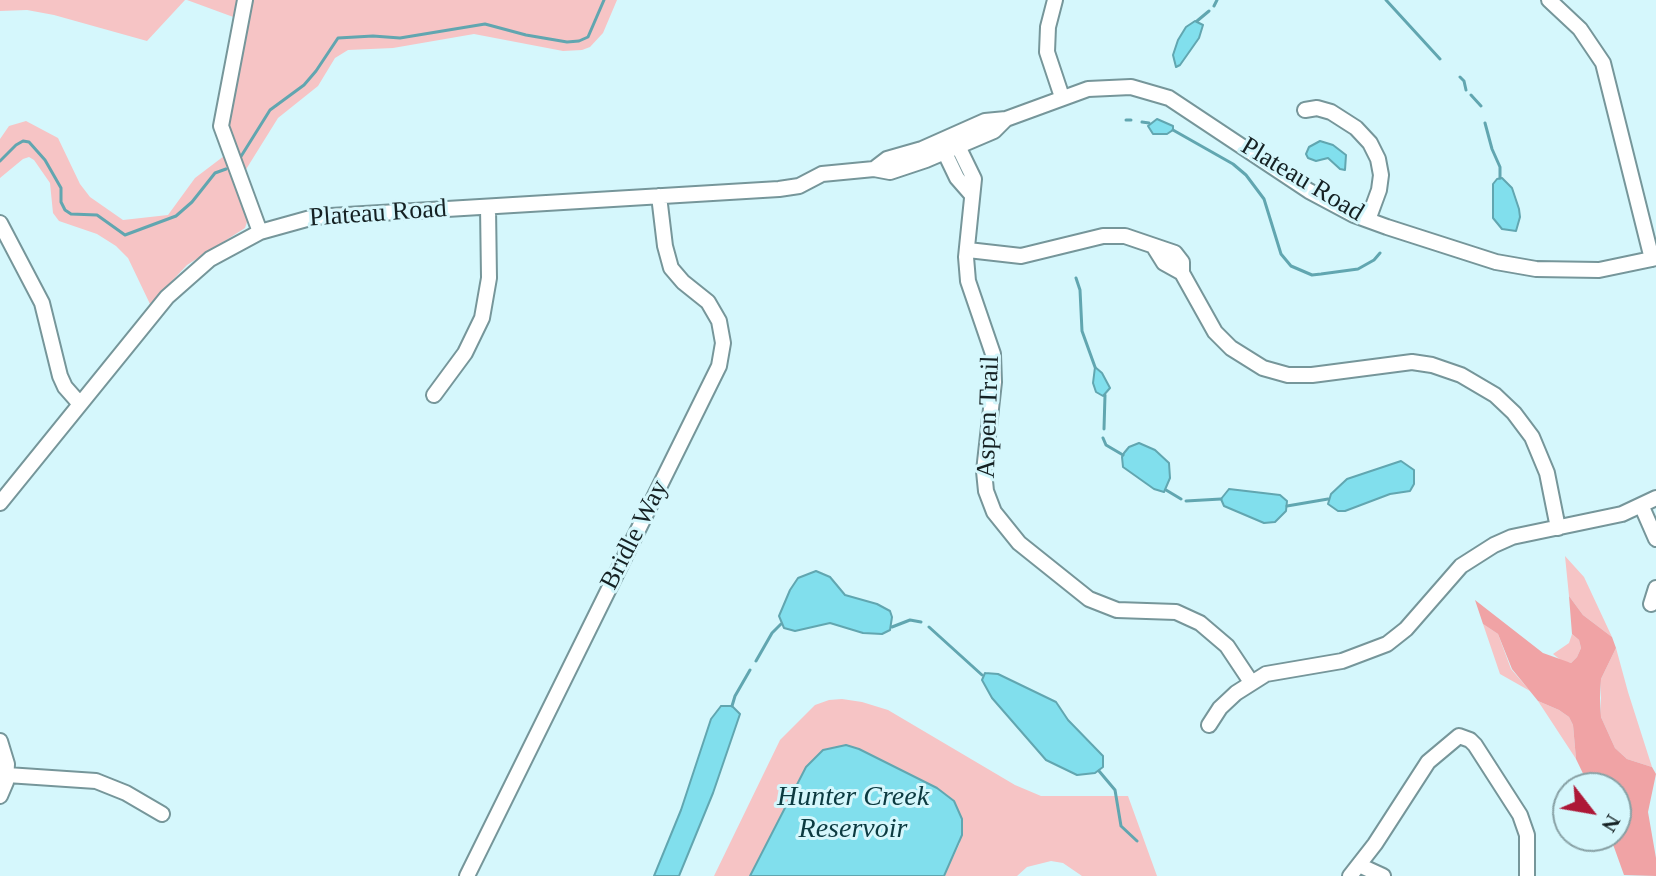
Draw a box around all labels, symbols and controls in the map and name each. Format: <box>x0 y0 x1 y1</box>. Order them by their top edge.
street label: Plateau Road <box>1235 131 1369 229</box>
street label: Plateau Road <box>308 194 448 234</box>
street label: Aspen Trail <box>971 355 1007 479</box>
street label: Bridle Way <box>594 475 676 595</box>
north arrow <box>1552 772 1632 852</box>
water label: Hunter Creek Reservoir <box>777 781 929 847</box>
text: N <box>1596 810 1626 837</box>

